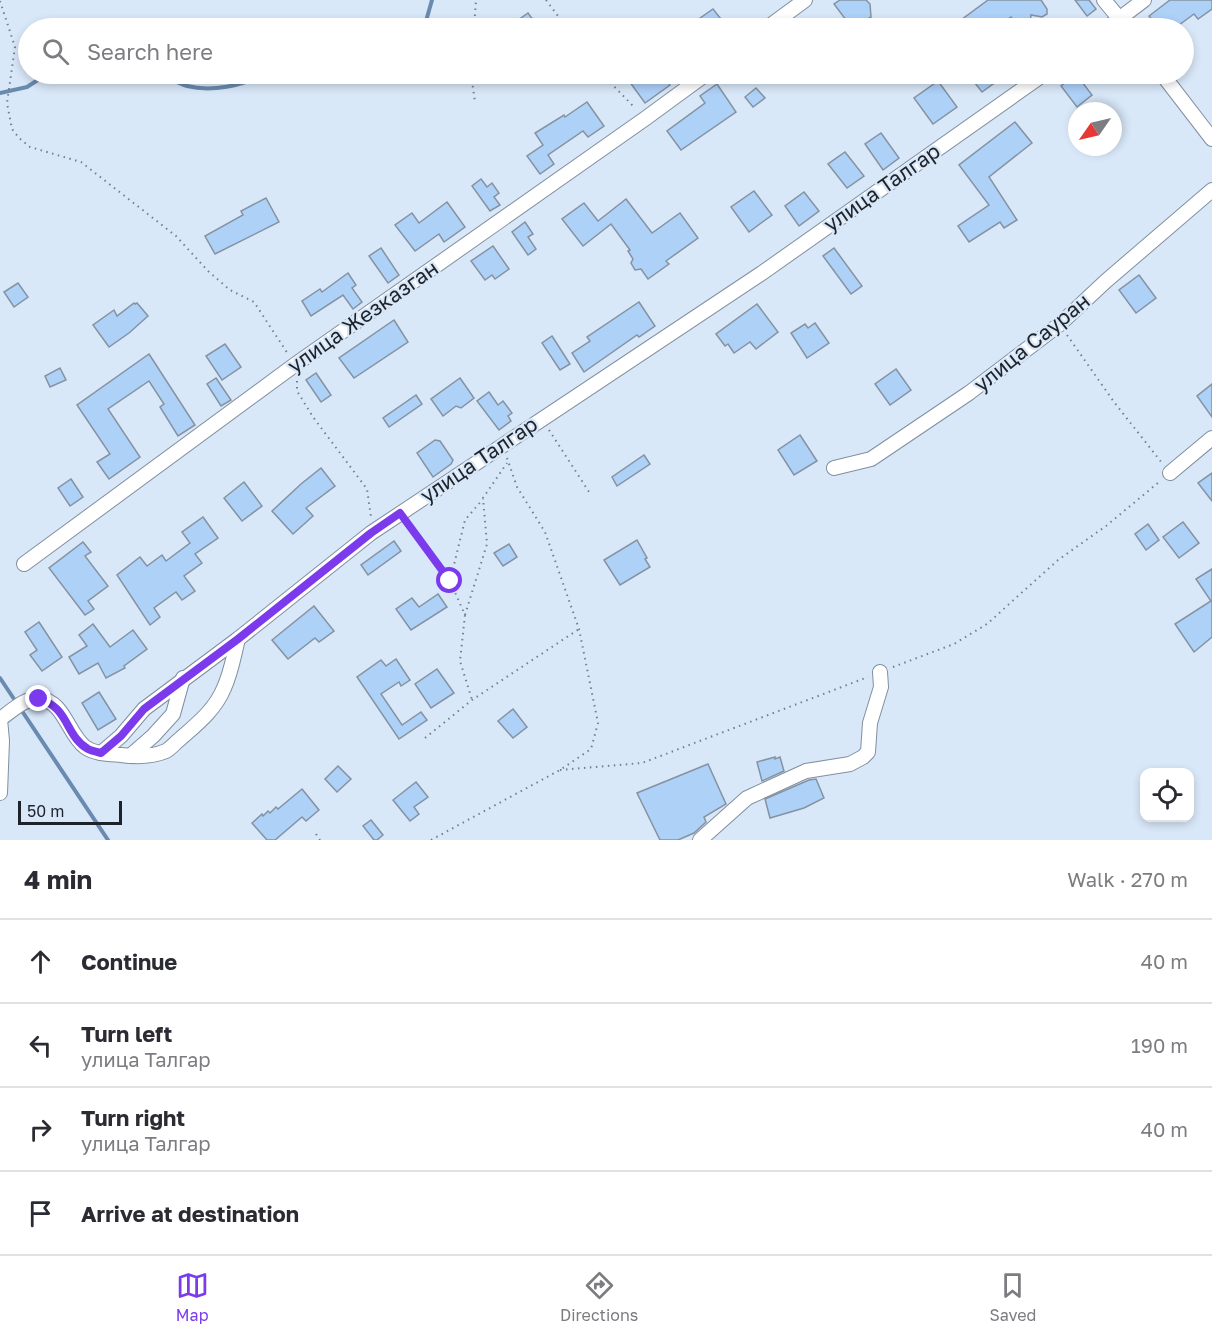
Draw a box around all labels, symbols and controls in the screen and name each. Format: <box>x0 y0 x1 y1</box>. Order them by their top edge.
search box <box>18 18 1194 84</box>
icon: search <box>39 35 72 68</box>
text: Search here <box>87 38 213 65</box>
north arrow <box>1068 102 1122 156</box>
street label: улица Талгар <box>818 138 945 237</box>
street label: улица Жезказган <box>282 254 443 378</box>
street label: улица Сауран <box>968 287 1095 397</box>
street label: улица Талгар <box>415 410 542 508</box>
route start <box>436 567 462 593</box>
route end <box>25 685 51 711</box>
map controls <box>1140 768 1194 822</box>
button: locate <box>1140 768 1194 822</box>
scale bar <box>18 798 122 826</box>
text: 50 m <box>27 801 64 821</box>
text: 4 min <box>24 864 92 895</box>
text: Walk · 270 m <box>1067 867 1188 891</box>
icon: ahead <box>24 945 57 978</box>
text: Continue <box>81 948 177 975</box>
text: 40 m <box>1141 949 1188 973</box>
text: Turn left <box>81 1020 172 1047</box>
icon: left <box>24 1029 57 1062</box>
text: 190 m <box>1131 1033 1188 1057</box>
text: улица Талгар <box>81 1047 211 1071</box>
text: Turn right <box>81 1104 185 1131</box>
icon: right <box>24 1113 57 1146</box>
text: 40 m <box>1141 1117 1188 1141</box>
text: улица Талгар <box>81 1131 211 1155</box>
icon: arrive <box>24 1197 57 1230</box>
text: Arrive at destination <box>81 1200 299 1227</box>
tab: Map <box>176 1269 209 1325</box>
tab: Directions <box>560 1269 638 1325</box>
tab: Saved <box>990 1269 1036 1325</box>

